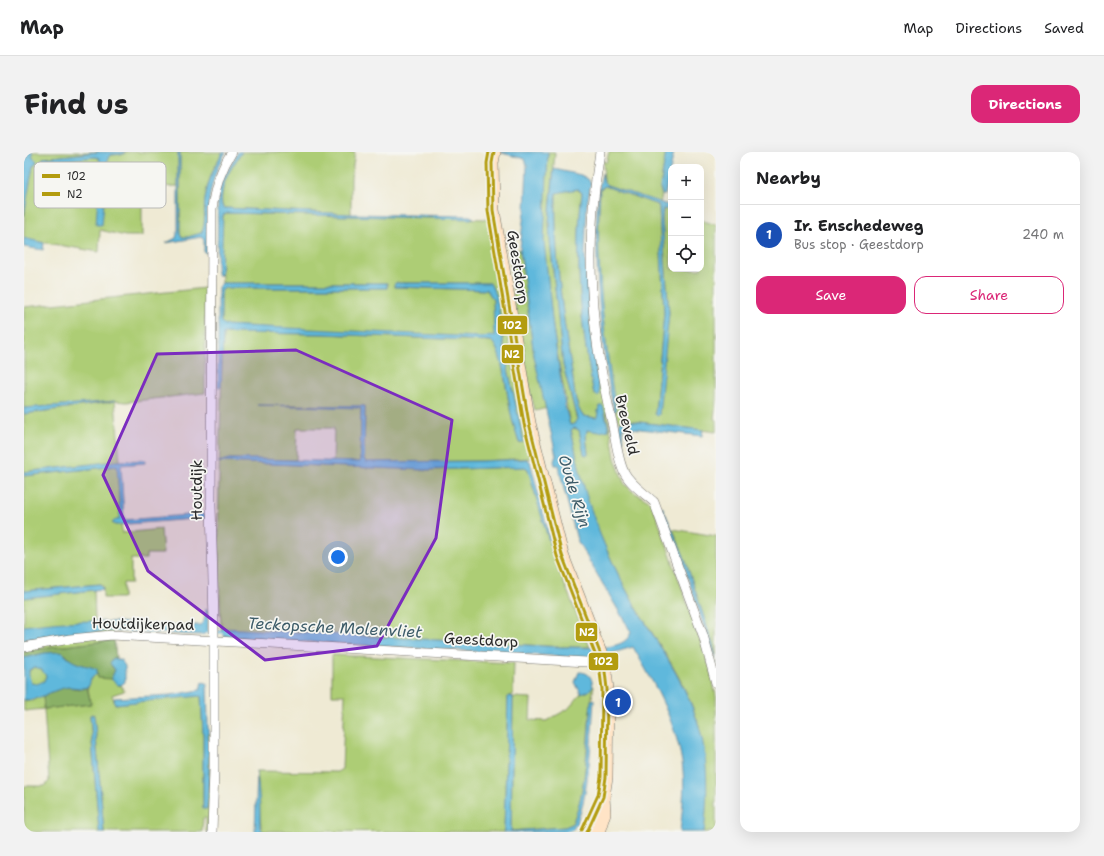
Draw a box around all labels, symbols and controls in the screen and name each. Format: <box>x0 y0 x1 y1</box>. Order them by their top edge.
text: Map <box>20 15 64 40</box>
text: Map <box>904 19 934 37</box>
text: Directions <box>956 19 1022 37</box>
text: Saved <box>1044 19 1084 37</box>
text: Find us <box>24 85 129 123</box>
button: Directions <box>971 85 1080 123</box>
legend <box>34 162 166 208</box>
map controls <box>668 164 704 272</box>
button: + <box>668 164 704 200</box>
text: Nearby <box>756 167 821 189</box>
text: 102 <box>67 169 86 184</box>
text: N2 <box>67 187 83 202</box>
button: − <box>668 200 704 236</box>
text: Ir. Enschedeweg <box>794 216 923 236</box>
text: 1 <box>766 226 772 243</box>
text: 240 m <box>1022 226 1064 243</box>
street label: Geestdorp <box>502 229 534 305</box>
button: locate <box>668 236 704 272</box>
text: Bus stop · Geestdorp <box>794 236 924 253</box>
button: Save <box>756 276 906 314</box>
button: Share <box>914 276 1064 314</box>
line badge: 102 <box>497 315 528 335</box>
text: 102 <box>502 318 522 333</box>
line badge: N2 <box>501 344 524 364</box>
text: N2 <box>504 347 520 362</box>
street label: Breeveld <box>610 393 644 458</box>
water label: Oude Rijn <box>553 452 596 530</box>
street label: Houtdijk <box>187 460 207 520</box>
your location <box>328 547 348 567</box>
water label: Teckopsche Molenvliet <box>247 612 423 643</box>
street label: Houtdijkerpad <box>92 613 195 635</box>
line badge: N2 <box>575 622 598 642</box>
text: N2 <box>579 625 595 640</box>
street label: Geestdorp <box>443 628 519 652</box>
line badge: 102 <box>588 652 619 671</box>
text: 102 <box>593 654 613 669</box>
pin: 1 <box>605 687 631 717</box>

